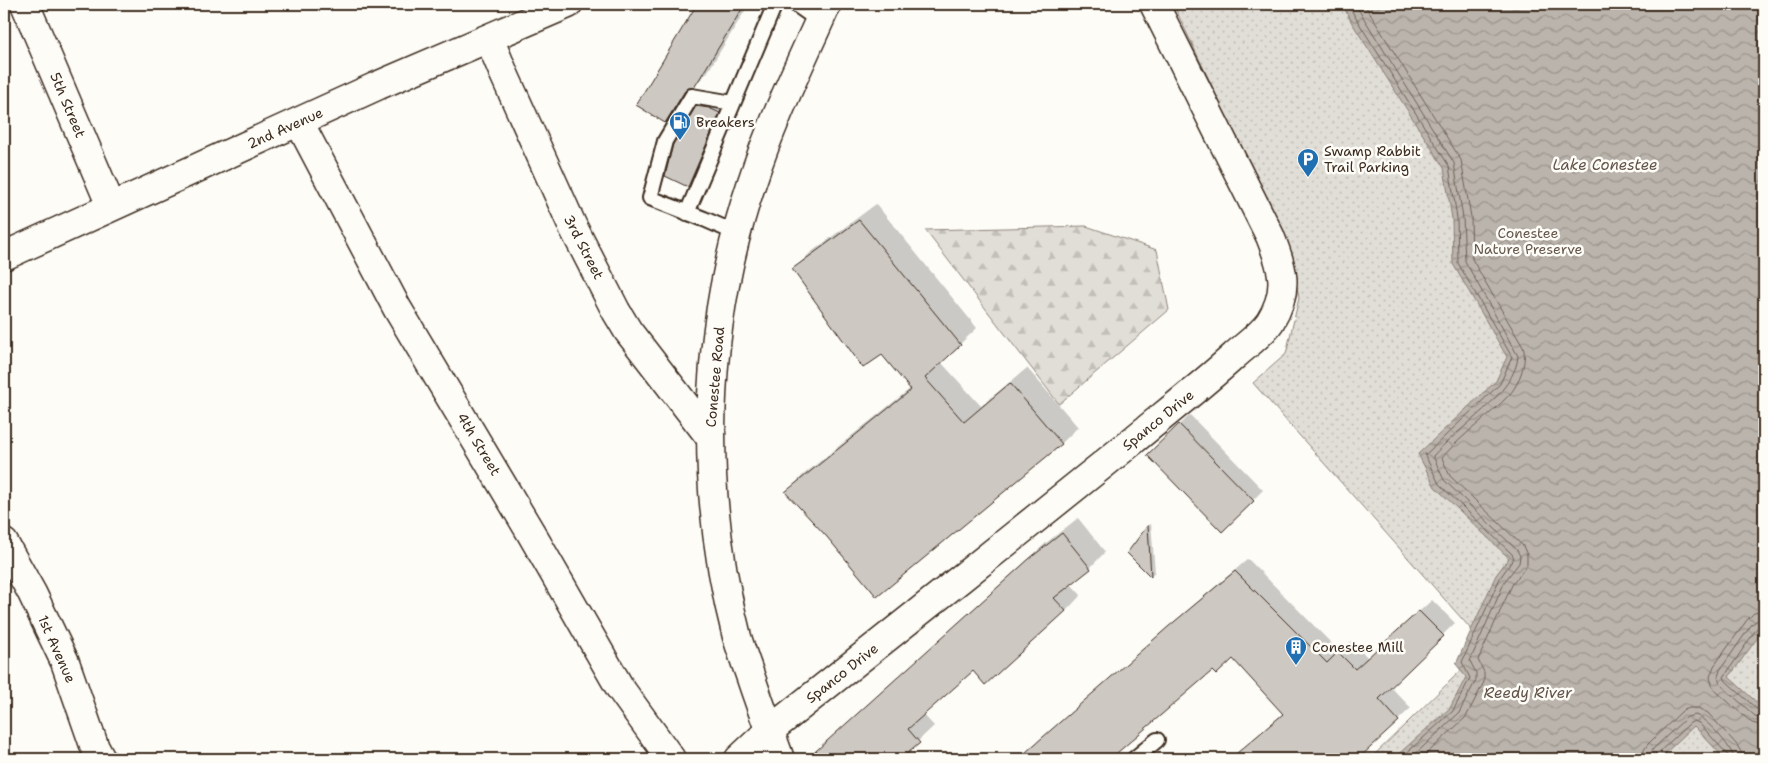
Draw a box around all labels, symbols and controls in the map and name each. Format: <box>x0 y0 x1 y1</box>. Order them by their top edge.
street label: 5th Street <box>46 70 90 140</box>
street label: 2nd Avenue <box>244 103 326 153</box>
fuel station icon: Breakers <box>668 110 692 141</box>
place label: Breakers <box>696 113 755 131</box>
place label: Swamp Rabbit Trail Parking <box>1324 142 1421 176</box>
parking icon: Swamp Rabbit Trail Parking <box>1296 147 1320 178</box>
water label: Lake Conestee <box>1552 155 1658 175</box>
street label: 3rd Street <box>560 212 608 282</box>
park label: Conestee Nature Preserve <box>1474 224 1583 258</box>
street label: Conestee Road <box>702 326 728 428</box>
street label: Spanco Drive <box>1119 386 1197 454</box>
street label: 4th Street <box>453 409 505 479</box>
street label: 1st Avenue <box>34 612 80 686</box>
building icon: Conestee Mill <box>1284 635 1308 666</box>
place label: Conestee Mill <box>1312 638 1404 656</box>
street label: Spanco Drive <box>802 639 882 707</box>
water label: Reedy River <box>1484 683 1573 703</box>

